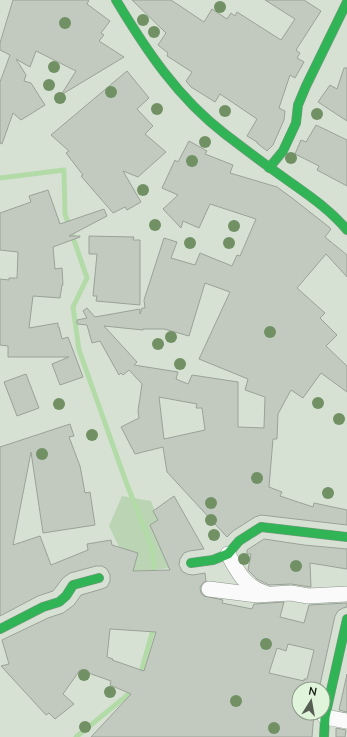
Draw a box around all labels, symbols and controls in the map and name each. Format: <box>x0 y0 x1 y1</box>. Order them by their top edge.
north arrow <box>291 681 331 721</box>
text: N <box>307 684 318 700</box>

